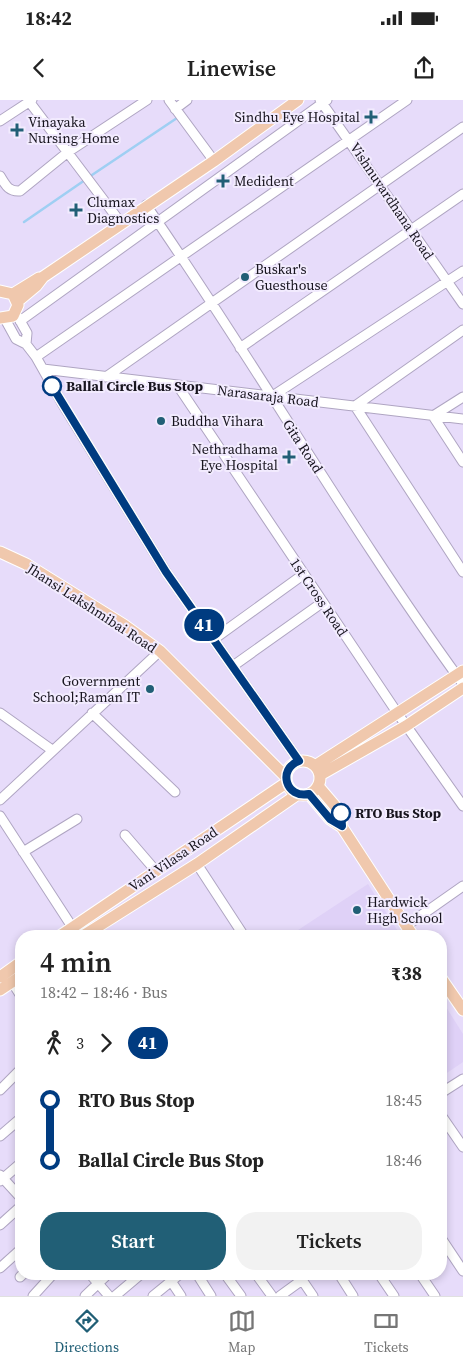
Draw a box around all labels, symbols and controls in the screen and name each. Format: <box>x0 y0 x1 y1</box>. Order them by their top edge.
text: 18:42 <box>25 5 72 31</box>
text: Linewise <box>187 53 276 83</box>
icon: back <box>25 54 53 82</box>
icon: share <box>410 54 438 82</box>
place label: Sindhu Eye Hospital <box>234 107 360 127</box>
marker: Sindhu Eye Hospital <box>364 110 378 124</box>
place label: Vinayaka Nursing Home <box>28 112 119 148</box>
marker: Vinayaka Nursing Home <box>10 123 24 137</box>
street label: Vishnuvardhana Road <box>345 138 439 264</box>
place label: Medident <box>234 171 294 191</box>
marker: Medident <box>216 174 230 188</box>
place label: Clumax Diagnostics <box>87 192 159 228</box>
marker: Clumax Diagnostics <box>69 203 83 217</box>
place label: Buskar's Guesthouse <box>255 259 328 295</box>
marker: Buskar's Guesthouse <box>239 271 251 283</box>
marker: Ballal Circle Bus Stop <box>42 376 62 396</box>
place label: Ballal Circle Bus Stop <box>66 376 203 396</box>
street label: Narasaraja Road <box>216 380 320 412</box>
place label: Buddha Vihara <box>171 411 264 431</box>
marker: Buddha Vihara <box>155 415 167 427</box>
street label: Gita Road <box>278 415 328 477</box>
place label: Nethradhama Eye Hospital <box>192 439 279 475</box>
marker: Nethradhama Eye Hospital <box>282 450 296 464</box>
street label: 1st Cross Road <box>285 554 353 640</box>
street label: Jhansi Lakshmibai Road <box>22 558 161 658</box>
line badge: 41 <box>182 609 226 641</box>
text: 41 <box>194 612 214 637</box>
place label: Government School;Raman IT <box>33 671 141 707</box>
marker: Government School;Raman IT <box>144 683 156 695</box>
marker: RTO Bus Stop <box>331 803 351 823</box>
place label: RTO Bus Stop <box>355 803 441 823</box>
street label: Vani Vilasa Road <box>125 822 222 896</box>
place label: Hardwick High School <box>367 892 443 928</box>
marker: Hardwick High School <box>351 904 363 916</box>
text: 4 min <box>40 943 112 981</box>
text: ₹38 <box>391 960 422 986</box>
text: 18:42 – 18:46 · Bus <box>40 981 168 1003</box>
icon: walk <box>40 1029 68 1057</box>
icon: forward <box>92 1029 120 1057</box>
text: 41 <box>138 1030 158 1055</box>
text: 3 <box>76 1032 84 1054</box>
text: RTO Bus Stop <box>78 1087 195 1113</box>
text: 18:45 <box>385 1089 422 1111</box>
text: Ballal Circle Bus Stop <box>78 1147 264 1173</box>
text: 18:46 <box>385 1149 422 1171</box>
button: Start <box>40 1212 226 1270</box>
button: Tickets <box>236 1212 422 1270</box>
tab: Directions <box>54 1307 119 1357</box>
tab: Map <box>228 1307 256 1357</box>
tab: Tickets <box>364 1307 409 1357</box>

